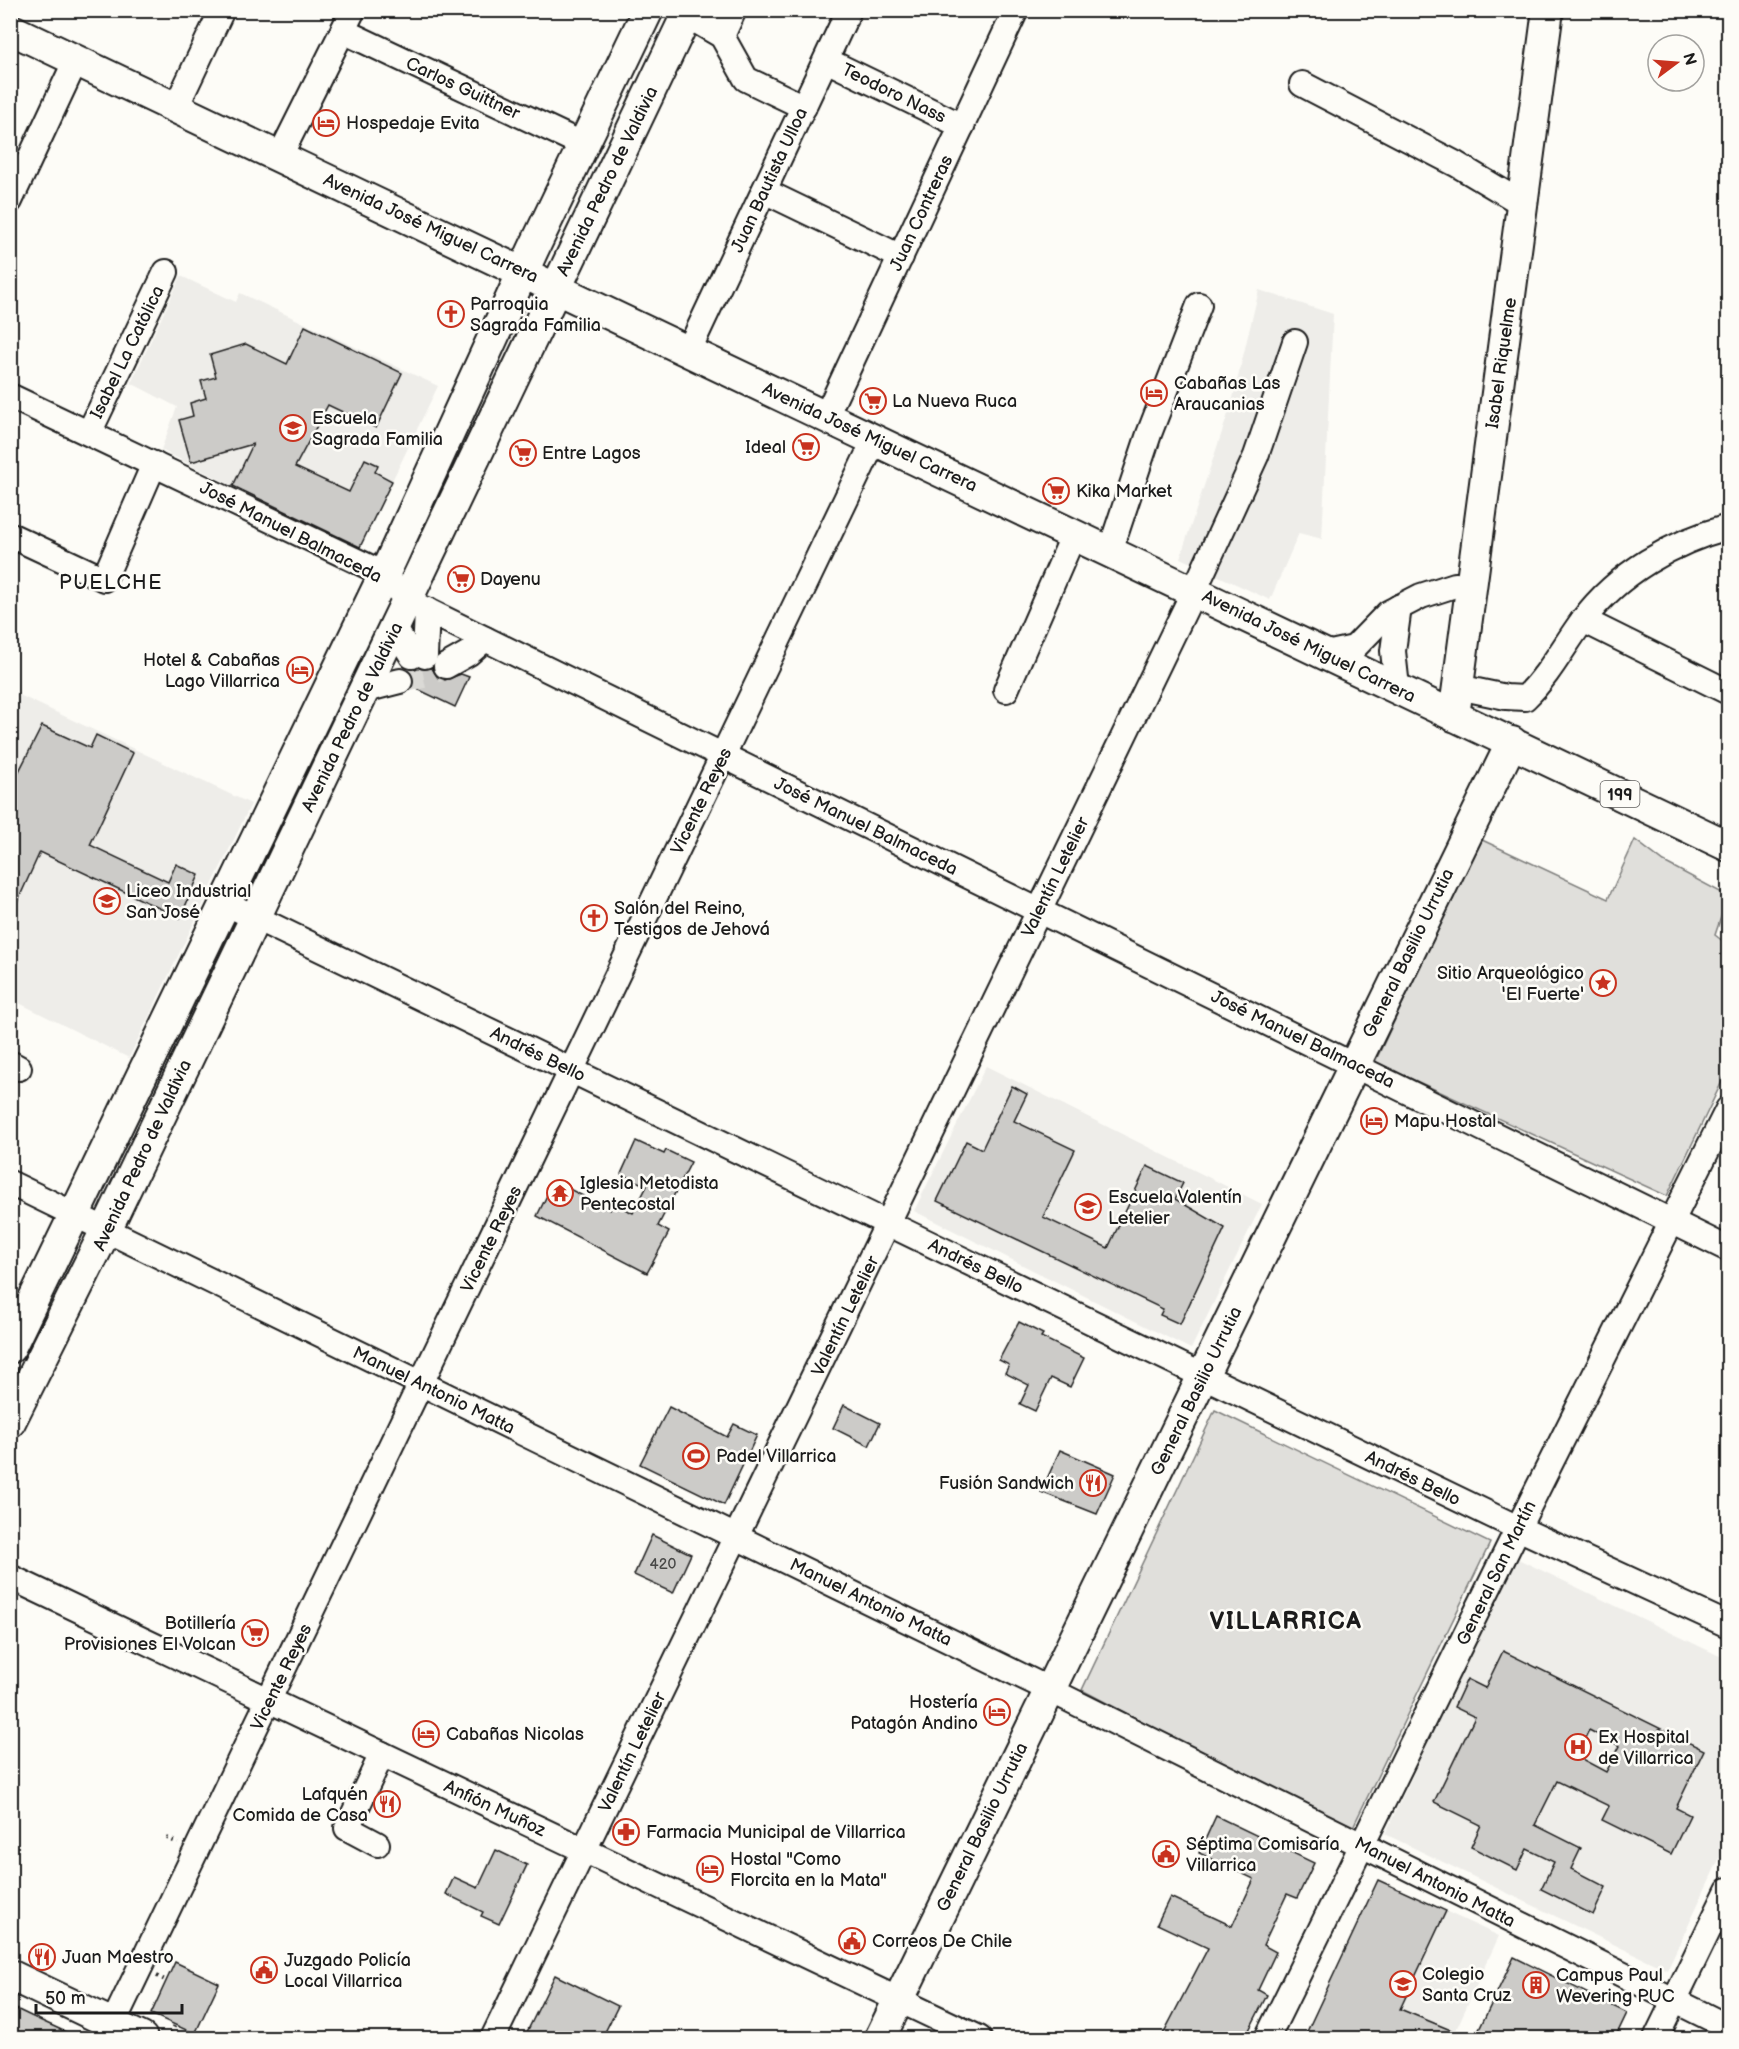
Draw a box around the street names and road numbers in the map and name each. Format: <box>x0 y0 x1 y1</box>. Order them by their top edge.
street label: Carlos Guittner <box>402 53 524 124</box>
street label: Teodoro Nass <box>838 59 949 128</box>
street label: Avenida Pedro de Valdivia <box>552 83 663 279</box>
street label: Juan Bautista Ulloa <box>727 104 812 256</box>
street label: Juan Contreras <box>885 152 957 274</box>
street label: Avenida José Miguel Carrera <box>320 169 542 288</box>
street label: Isabel La Católica <box>86 282 169 422</box>
street label: Isabel Riquelme <box>1482 296 1521 430</box>
street label: Avenida José Miguel Carrera <box>759 378 981 497</box>
street label: José Manuel Balmaceda <box>196 477 385 588</box>
street label: Avenida José Miguel Carrera <box>1199 586 1419 707</box>
street label: Avenida Pedro de Valdivia <box>297 619 408 815</box>
street label: Vicente Reyes <box>667 744 736 858</box>
street label: José Manuel Balmaceda <box>771 773 961 880</box>
road number: 199 <box>1600 781 1640 807</box>
street label: Valentín Letelier <box>1017 813 1094 941</box>
street label: General Basilio Urrutia <box>1358 865 1458 1041</box>
street label: José Manuel Balmaceda <box>1208 986 1398 1093</box>
street label: Andrés Bello <box>487 1022 589 1087</box>
street label: Avenida Pedro de Valdivia <box>89 1056 196 1254</box>
street label: Vicente Reyes <box>457 1182 526 1296</box>
street label: Andrés Bello <box>925 1234 1027 1299</box>
street label: Valentín Letelier <box>807 1252 884 1380</box>
street label: General Basilio Urrutia <box>1146 1303 1246 1479</box>
street label: Manuel Antonio Matta <box>349 1342 518 1439</box>
street label: Andrés Bello <box>1362 1446 1464 1511</box>
street label: General San Martín <box>1452 1497 1541 1649</box>
street label: Manuel Antonio Matta <box>786 1554 955 1651</box>
street label: Vicente Reyes <box>247 1620 316 1734</box>
street label: Valentín Letelier <box>594 1688 671 1816</box>
street label: General Basilio Urrutia <box>932 1739 1032 1915</box>
street label: Anfión Muñoz <box>441 1776 549 1841</box>
street label: Manuel Antonio Matta <box>1351 1833 1519 1932</box>

